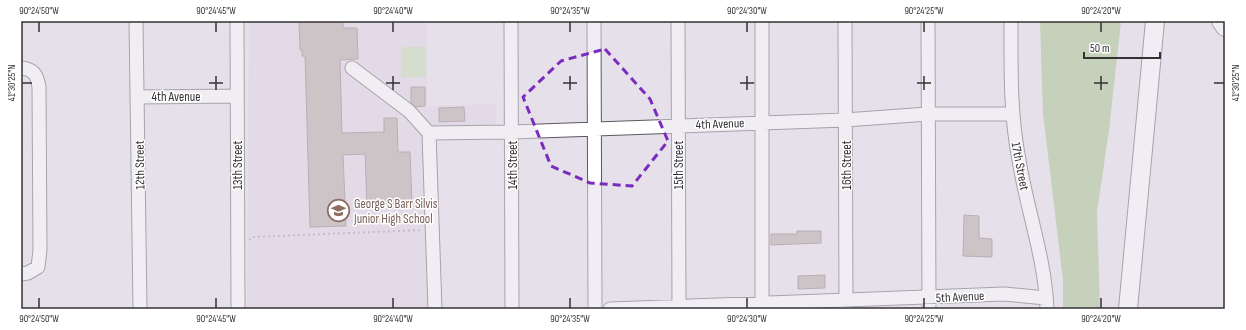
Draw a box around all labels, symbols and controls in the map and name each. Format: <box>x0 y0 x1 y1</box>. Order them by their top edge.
text: 90°24'50"W <box>19 5 59 17</box>
text: 90°24'45"W <box>196 5 236 17</box>
text: 90°24'40"W <box>373 5 413 17</box>
text: 90°24'35"W <box>550 5 590 17</box>
text: 90°24'30"W <box>727 5 767 17</box>
text: 90°24'25"W <box>904 5 944 17</box>
text: 90°24'20"W <box>1081 5 1121 17</box>
scale bar <box>1084 34 1160 60</box>
text: 50 m <box>1090 41 1110 56</box>
text: 41°30'25"N <box>6 65 18 101</box>
text: 41°30'25"N <box>1230 65 1242 101</box>
street label: 4th Avenue <box>152 89 200 105</box>
street label: 4th Avenue <box>695 115 745 133</box>
street label: 12th Street <box>132 140 148 190</box>
street label: 13th Street <box>230 140 246 190</box>
street label: 14th Street <box>505 140 521 190</box>
street label: 16th Street <box>839 140 855 190</box>
street label: 15th Street <box>671 141 687 189</box>
street label: 17th Street <box>1008 141 1033 192</box>
place label: George S Barr Silvis Junior High School <box>353 196 438 227</box>
school or university icon: George S Barr Silvis Junior High School <box>325 197 351 223</box>
street label: 5th Avenue <box>935 288 985 306</box>
text: 90°24'50"W <box>19 313 59 325</box>
text: 90°24'45"W <box>196 313 236 325</box>
text: 90°24'40"W <box>373 313 413 325</box>
text: 90°24'35"W <box>550 313 590 325</box>
text: 90°24'30"W <box>727 313 767 325</box>
text: 90°24'25"W <box>904 313 944 325</box>
text: 90°24'20"W <box>1081 313 1121 325</box>

